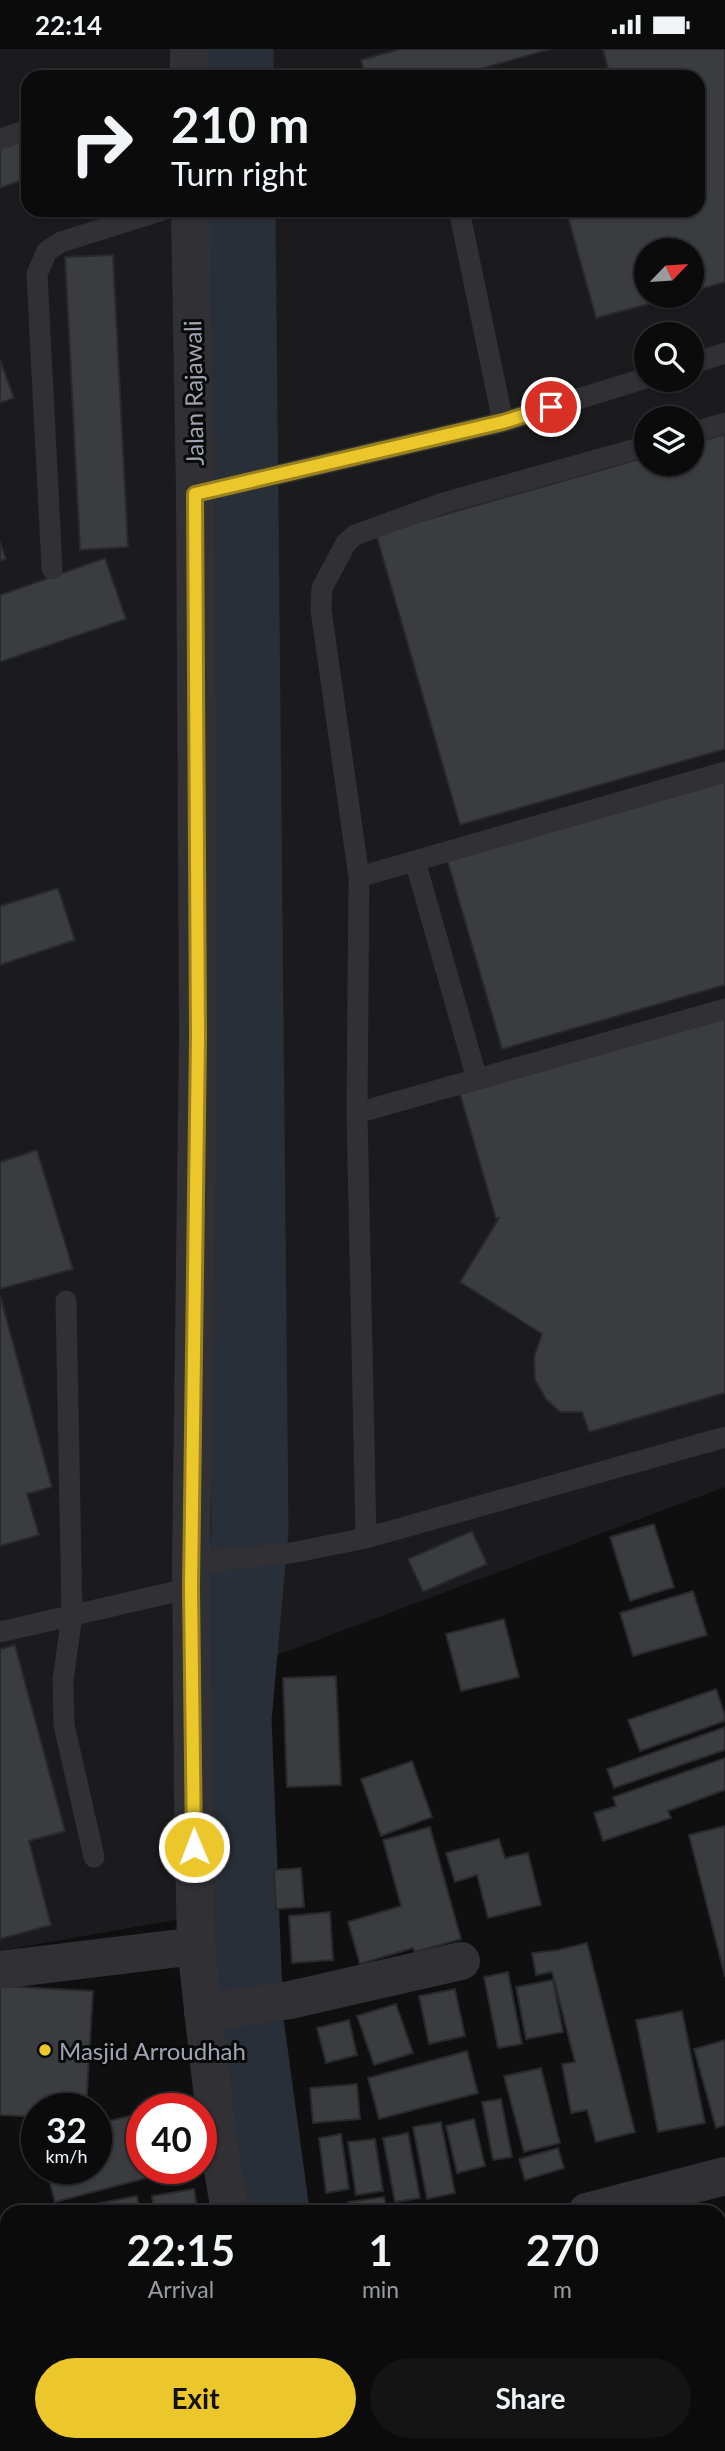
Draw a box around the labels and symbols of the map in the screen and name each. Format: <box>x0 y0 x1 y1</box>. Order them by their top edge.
north arrow <box>634 238 704 308</box>
street label: Jalan Rajawali <box>177 320 209 466</box>
pin <box>521 377 581 437</box>
position arrow <box>157 1810 231 1884</box>
place label: Masjid Arroudhah <box>59 2036 246 2065</box>
marker: Masjid Arroudhah <box>37 2042 53 2058</box>
speed limit sign: 40 <box>126 2093 217 2184</box>

